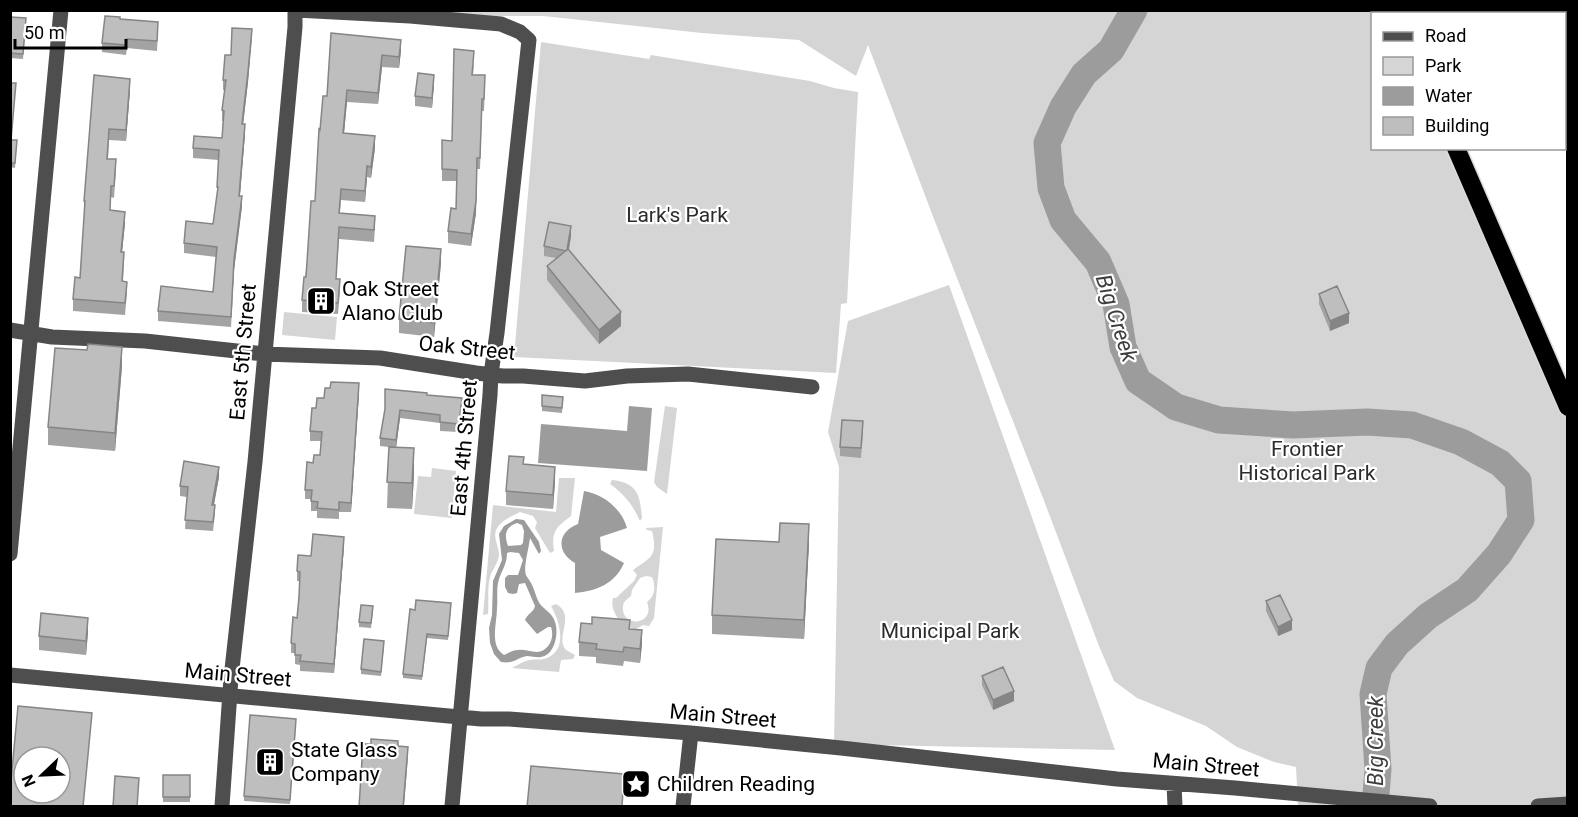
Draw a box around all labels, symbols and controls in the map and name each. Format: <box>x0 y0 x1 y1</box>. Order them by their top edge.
scale bar <box>15 12 126 50</box>
legend <box>1371 12 1566 150</box>
text: 50 m <box>24 22 64 43</box>
text: Road <box>1425 25 1466 46</box>
text: Park <box>1425 55 1462 76</box>
text: Water <box>1425 85 1472 106</box>
text: Building <box>1425 115 1489 136</box>
park label: Lark's Park <box>626 203 728 227</box>
water label: Big Creek <box>1091 271 1143 366</box>
place label: Oak Street Alano Club <box>342 277 443 325</box>
street label: East 5th Street <box>225 283 261 421</box>
building icon: Oak Street Alano Club <box>305 285 337 317</box>
street label: Oak Street <box>417 331 517 365</box>
street label: East 4th Street <box>446 379 482 517</box>
park label: Frontier Historical Park <box>1239 437 1376 485</box>
park label: Municipal Park <box>881 619 1020 643</box>
street label: Main Street <box>184 658 293 692</box>
water label: Big Creek <box>1363 695 1388 786</box>
street label: Main Street <box>669 699 778 733</box>
place label: State Glass Company <box>291 738 398 786</box>
north arrow <box>12 745 72 805</box>
building icon: State Glass Company <box>254 746 286 778</box>
street label: Main Street <box>1152 748 1261 782</box>
place icon: Children Reading <box>620 768 652 800</box>
text: N <box>18 772 40 790</box>
place label: Children Reading <box>657 772 815 796</box>

